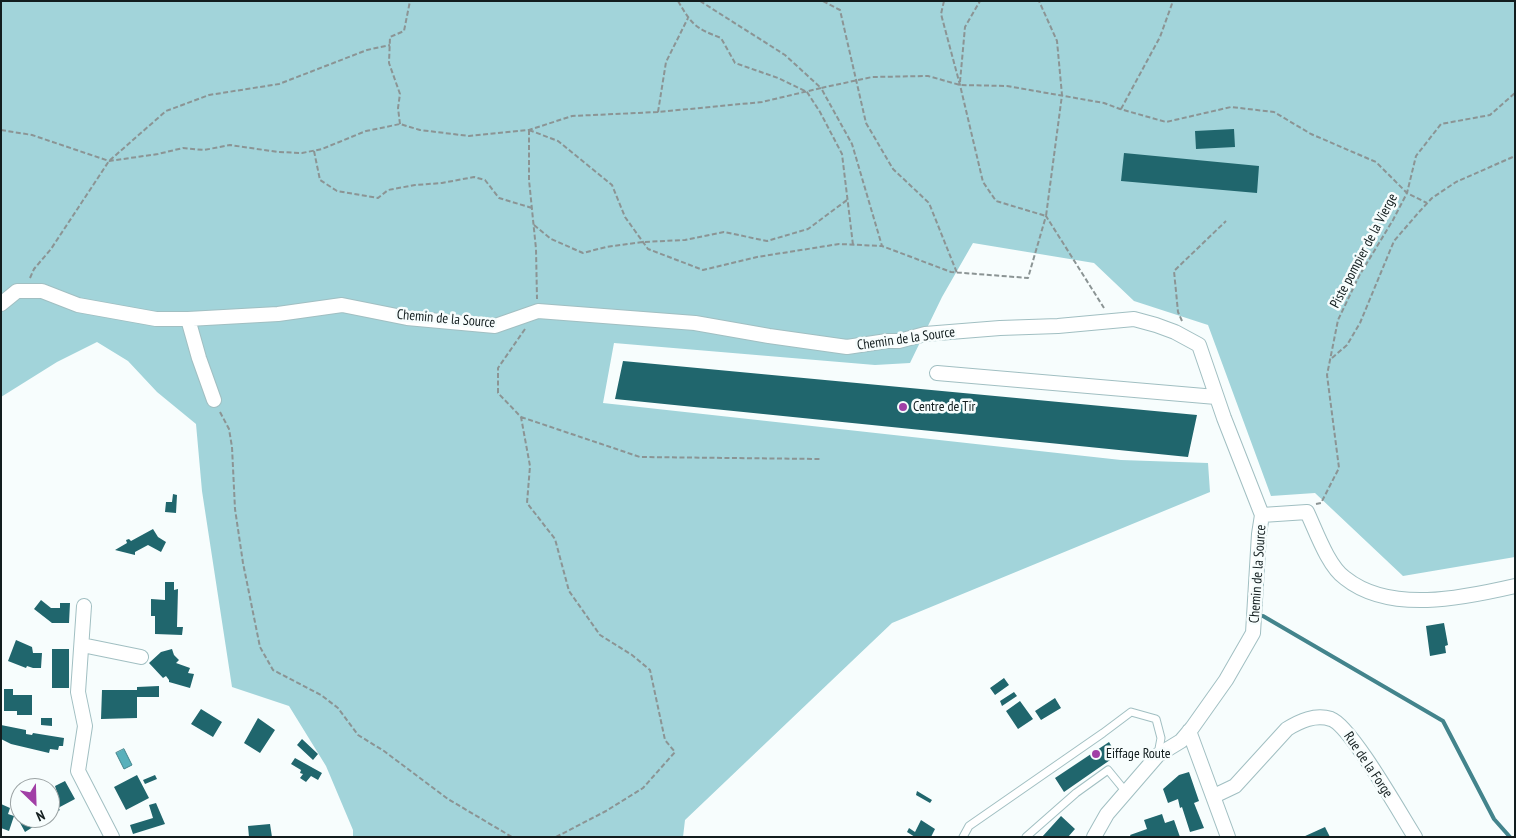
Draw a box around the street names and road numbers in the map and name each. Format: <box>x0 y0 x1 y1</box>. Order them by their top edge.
street label: Piste pompier de la Vierge <box>1327 191 1401 311</box>
street label: Chemin de la Source <box>396 306 496 332</box>
street label: Chemin de la Source <box>856 324 956 354</box>
street label: Chemin de la Source <box>1246 524 1270 624</box>
street label: Rue de la Forge <box>1340 729 1396 801</box>

